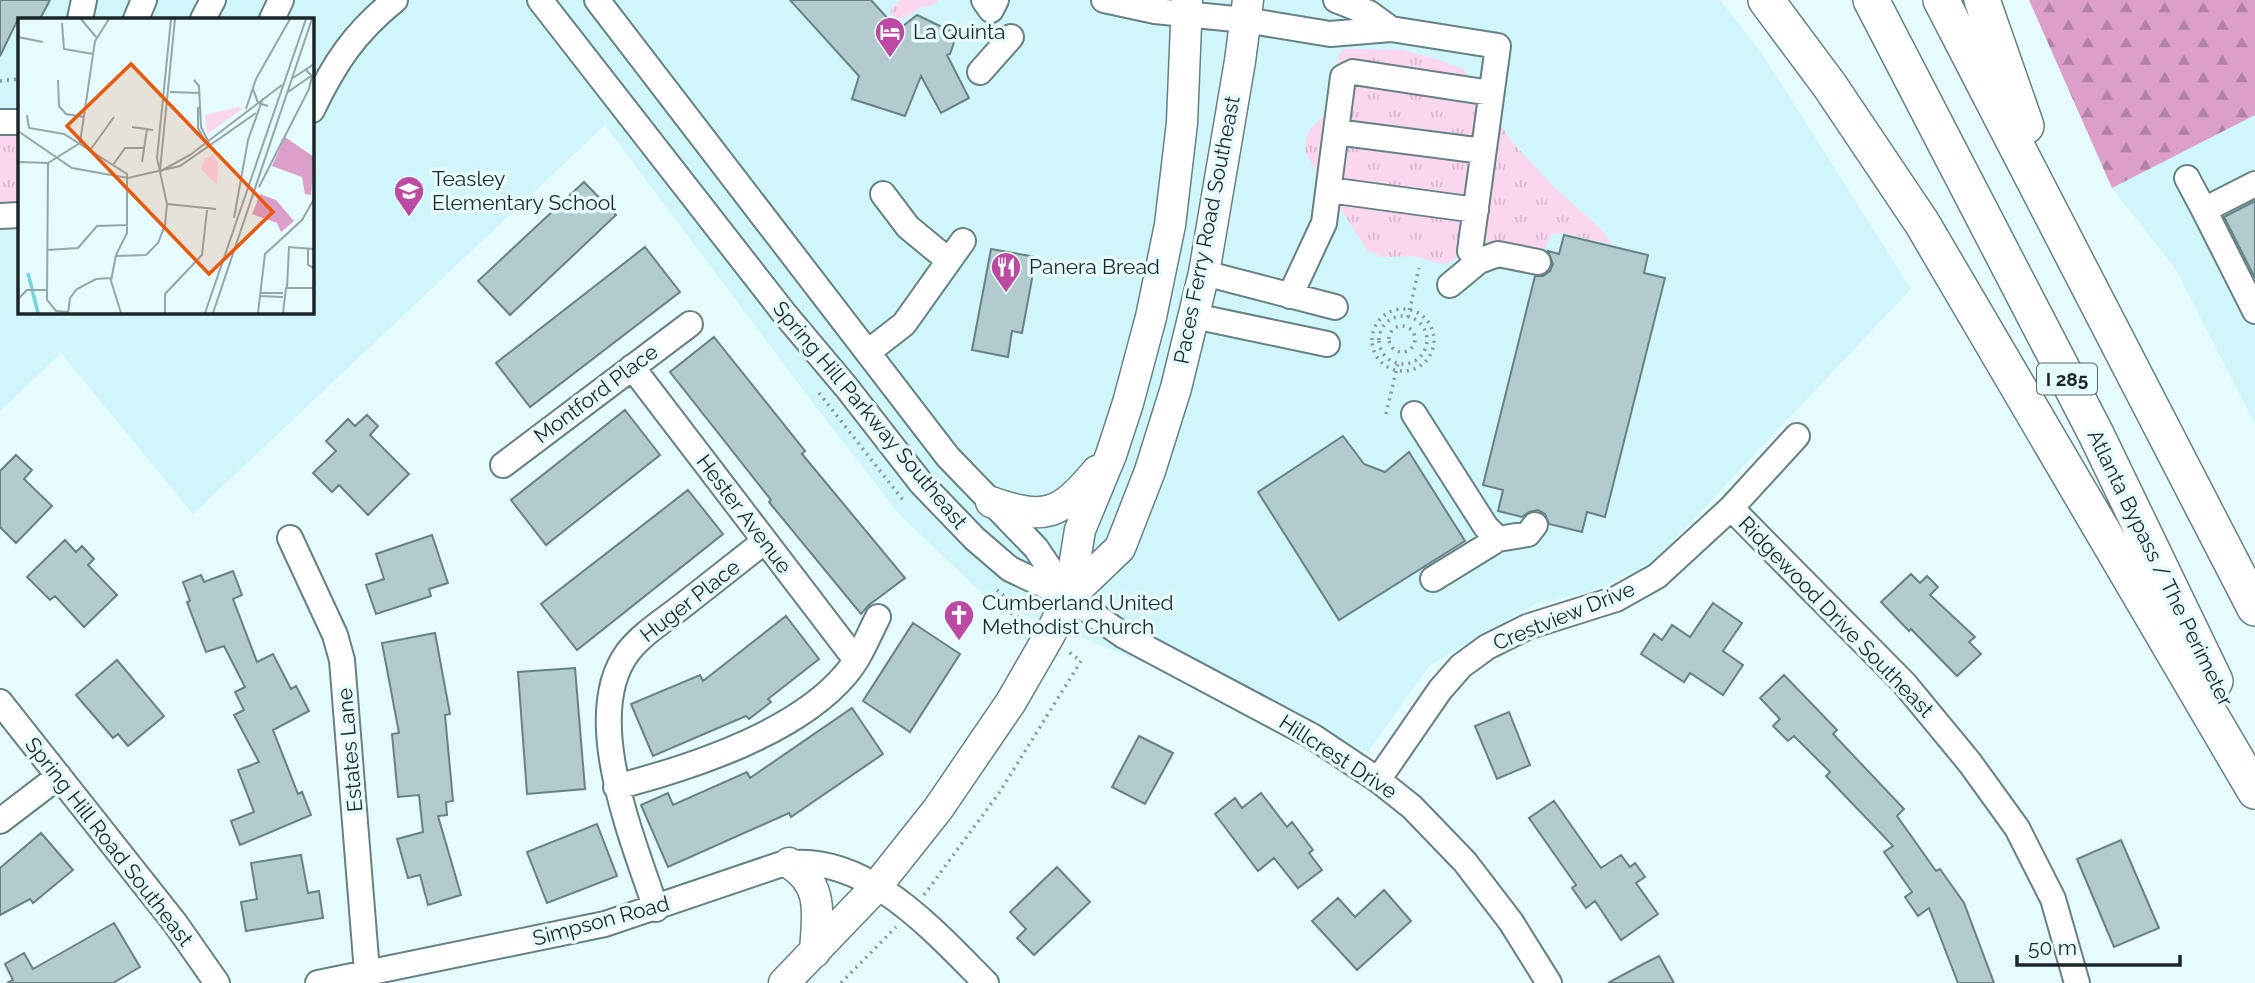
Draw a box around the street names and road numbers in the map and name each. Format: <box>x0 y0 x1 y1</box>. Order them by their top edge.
street label: Paces Ferry Road Southeast <box>1168 94 1245 366</box>
street label: Spring Hill Parkway Southeast <box>768 296 973 534</box>
street label: Montford Place <box>529 339 663 448</box>
road number: I 285 <box>2037 364 2097 394</box>
street label: Atlanta Bypass / The Perimeter <box>2082 425 2239 711</box>
street label: Hester Avenue <box>692 449 797 578</box>
street label: Ridgewood Drive Southeast <box>1734 511 1939 722</box>
street label: Huger Place <box>635 554 744 647</box>
street label: Crestview Drive <box>1489 576 1638 655</box>
street label: Estates Lane <box>332 687 367 813</box>
street label: Hillcrest Drive <box>1275 709 1402 804</box>
street label: Spring Hill Road Southeast <box>20 732 199 951</box>
street label: Simpson Road <box>530 890 672 951</box>

